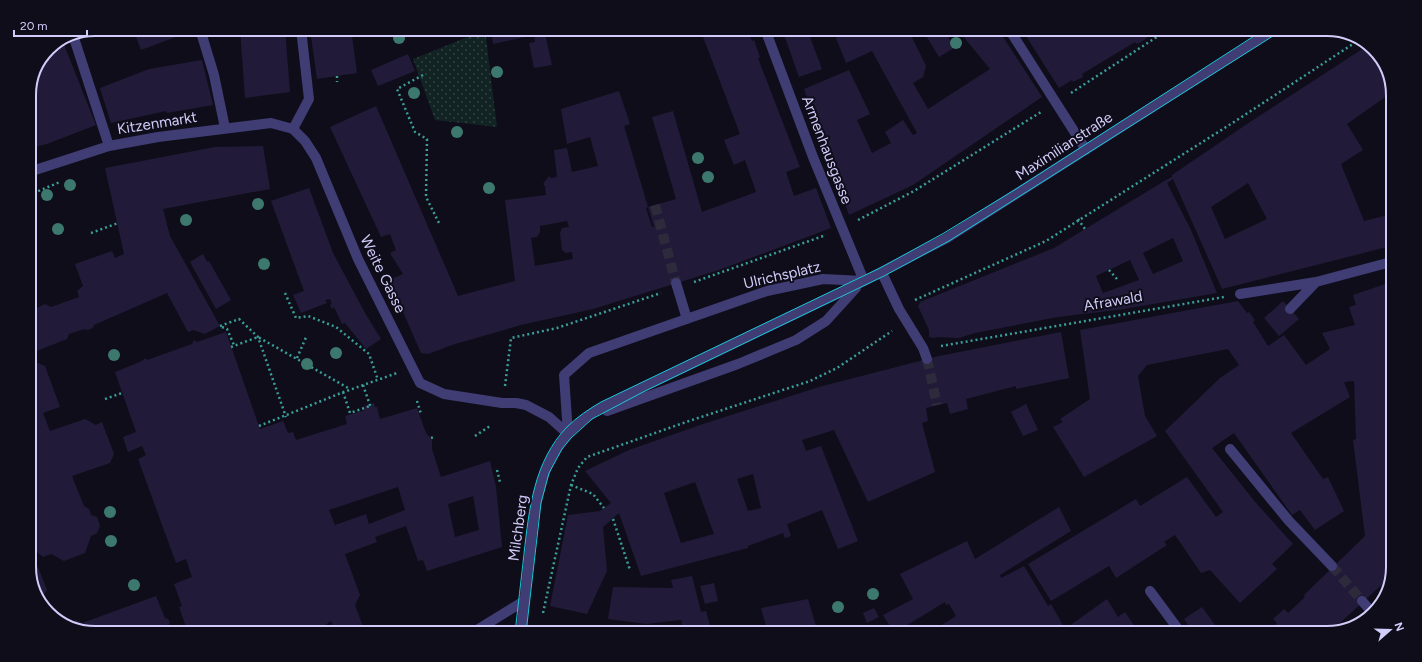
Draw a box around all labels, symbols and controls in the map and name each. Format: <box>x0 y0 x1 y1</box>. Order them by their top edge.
scale bar <box>14 12 87 38</box>
text: 20 m <box>20 19 48 33</box>
street label: Armenhausgasse <box>798 93 856 207</box>
street label: Kitzenmarkt <box>116 108 199 138</box>
street label: Maximilianstraße <box>1012 108 1116 184</box>
street label: Weite Gasse <box>356 232 410 316</box>
street label: Ulrichsplatz <box>742 257 822 293</box>
street label: Afrawald <box>1082 287 1144 315</box>
street label: Milchberg <box>504 494 532 562</box>
north arrow <box>1370 610 1410 650</box>
text: N <box>1391 621 1406 633</box>

